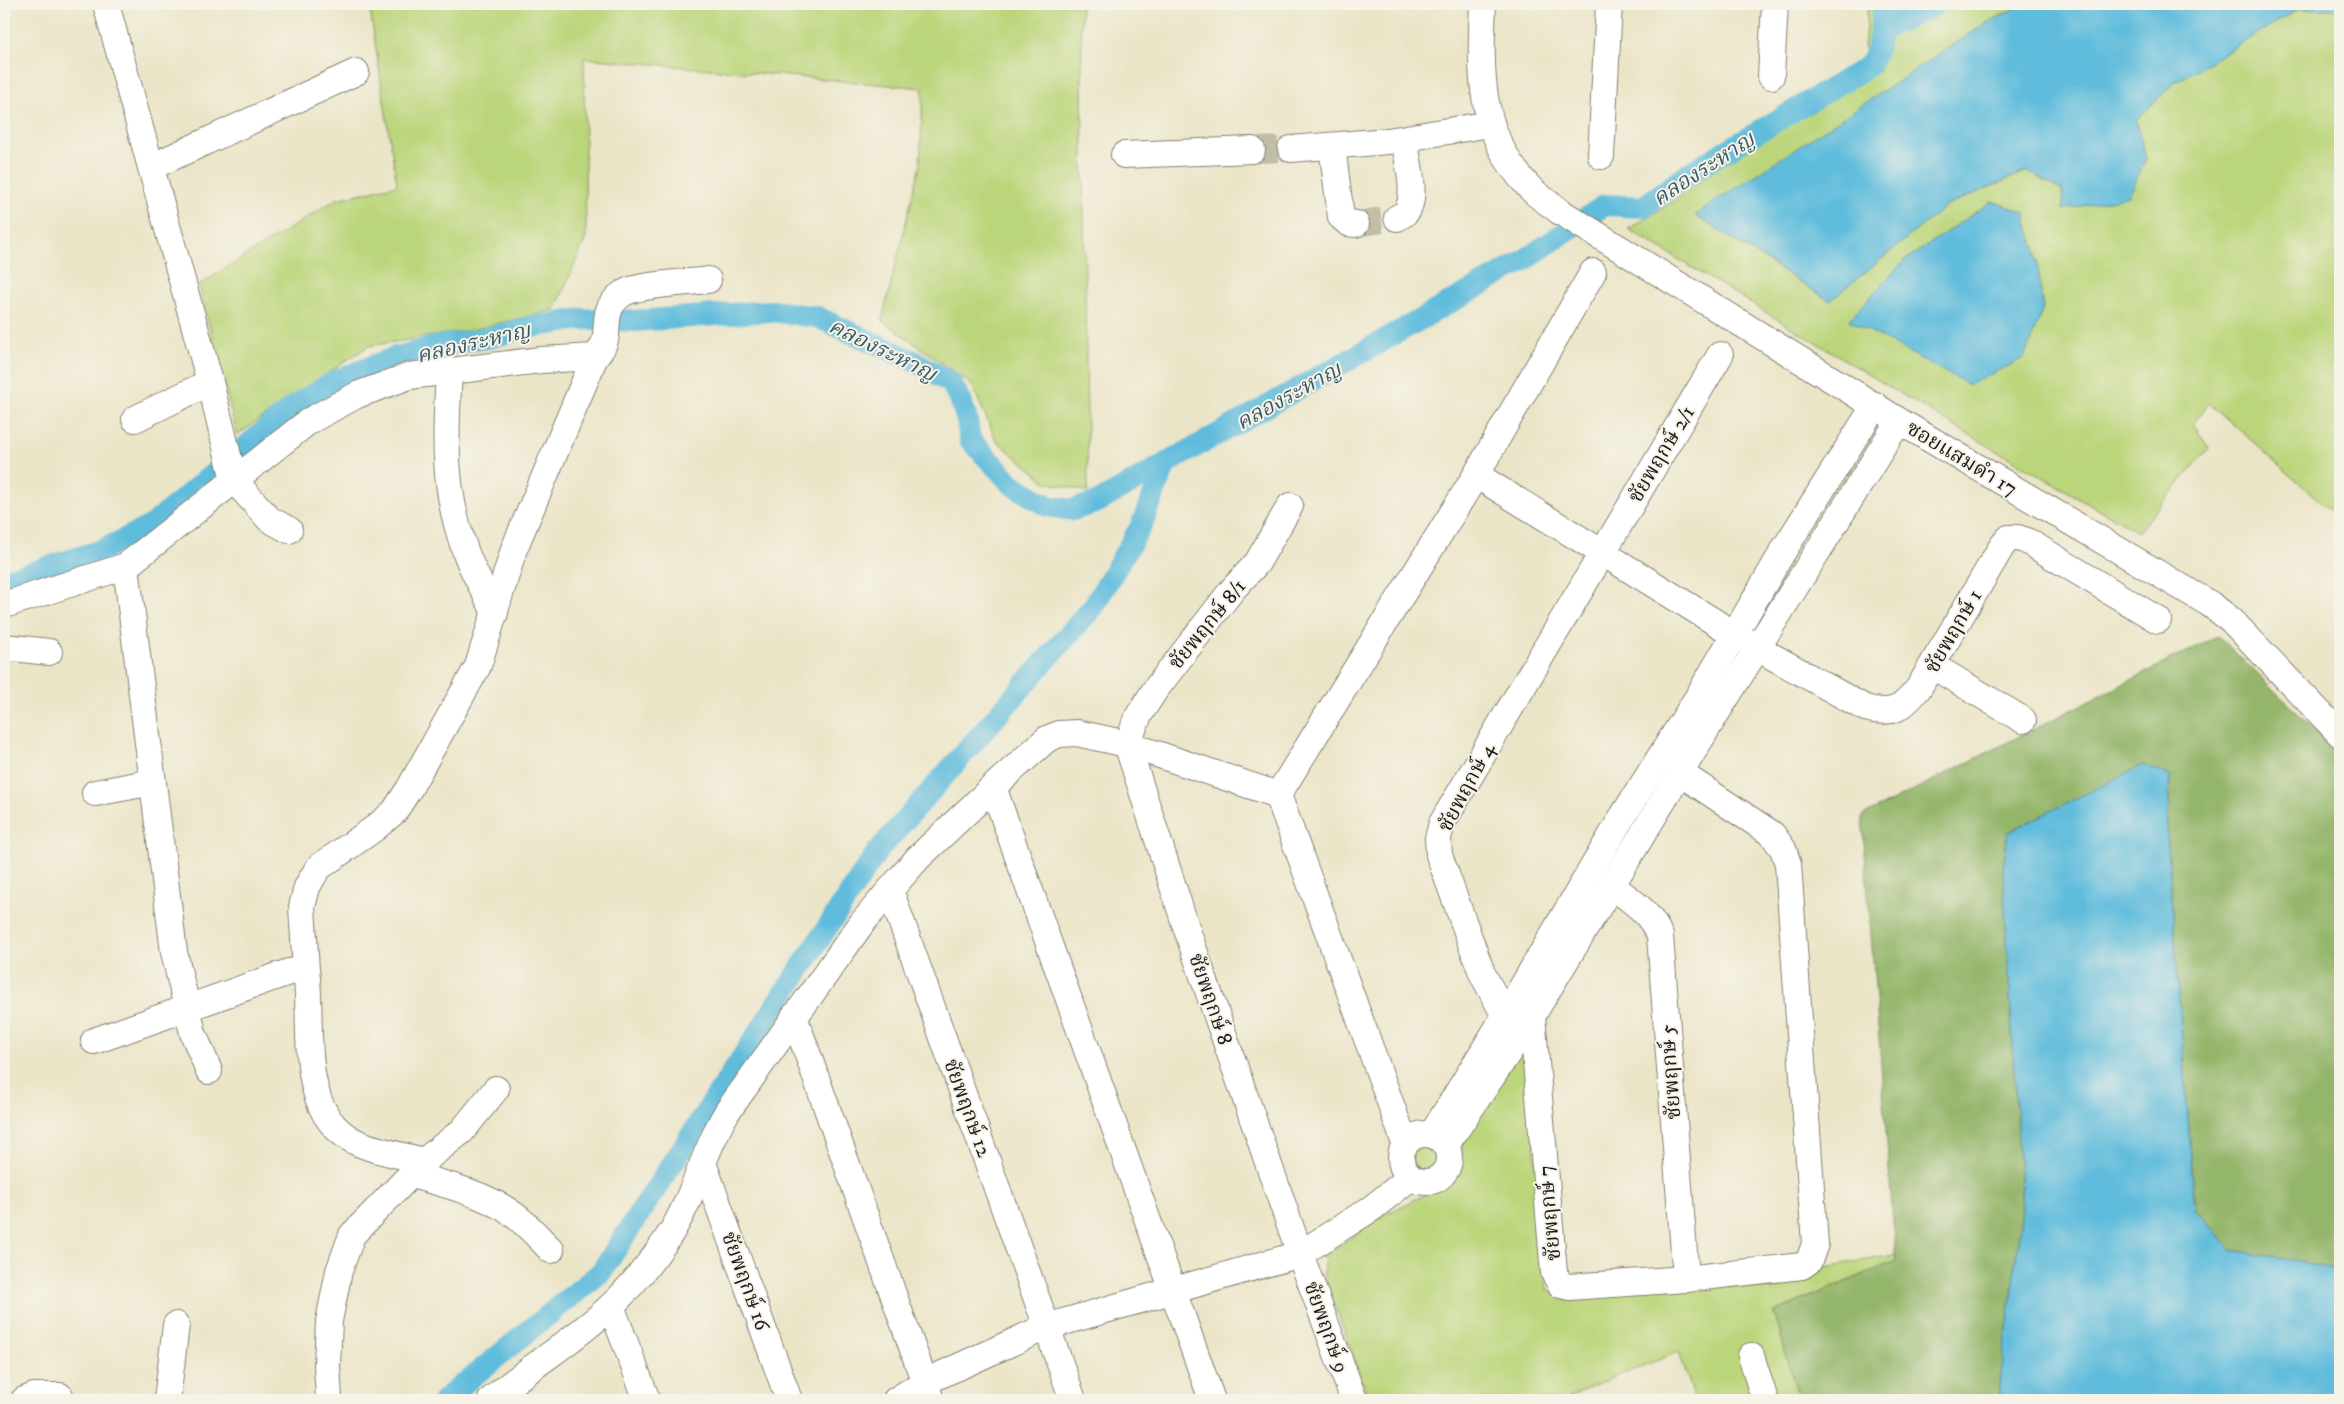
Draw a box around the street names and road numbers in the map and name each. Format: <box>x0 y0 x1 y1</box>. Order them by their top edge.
street label: ชัยพฤกษ์ 2/1 <box>1622 401 1701 508</box>
street label: ซอยแสมดำ 17 <box>1901 416 2022 502</box>
street label: ชัยพฤกษ์ 8/1 <box>1163 574 1252 675</box>
street label: ชัยพฤกษ์ 1 <box>1919 585 1988 678</box>
street label: ชัยพฤกษ์ 4 <box>1432 737 1501 836</box>
street label: ชัยพฤกษ์ 8 <box>1182 950 1239 1048</box>
street label: ชัยพฤกษ์ 5 <box>1654 1024 1687 1120</box>
street label: ชัยพฤกษ์ 12 <box>937 1055 998 1162</box>
street label: ชัยพฤกษ์ 7 <box>1532 1164 1567 1262</box>
street label: ชัยพฤกษ์ 16 <box>715 1228 776 1335</box>
street label: ชัยพฤกษ์ 9 <box>1298 1278 1355 1376</box>

